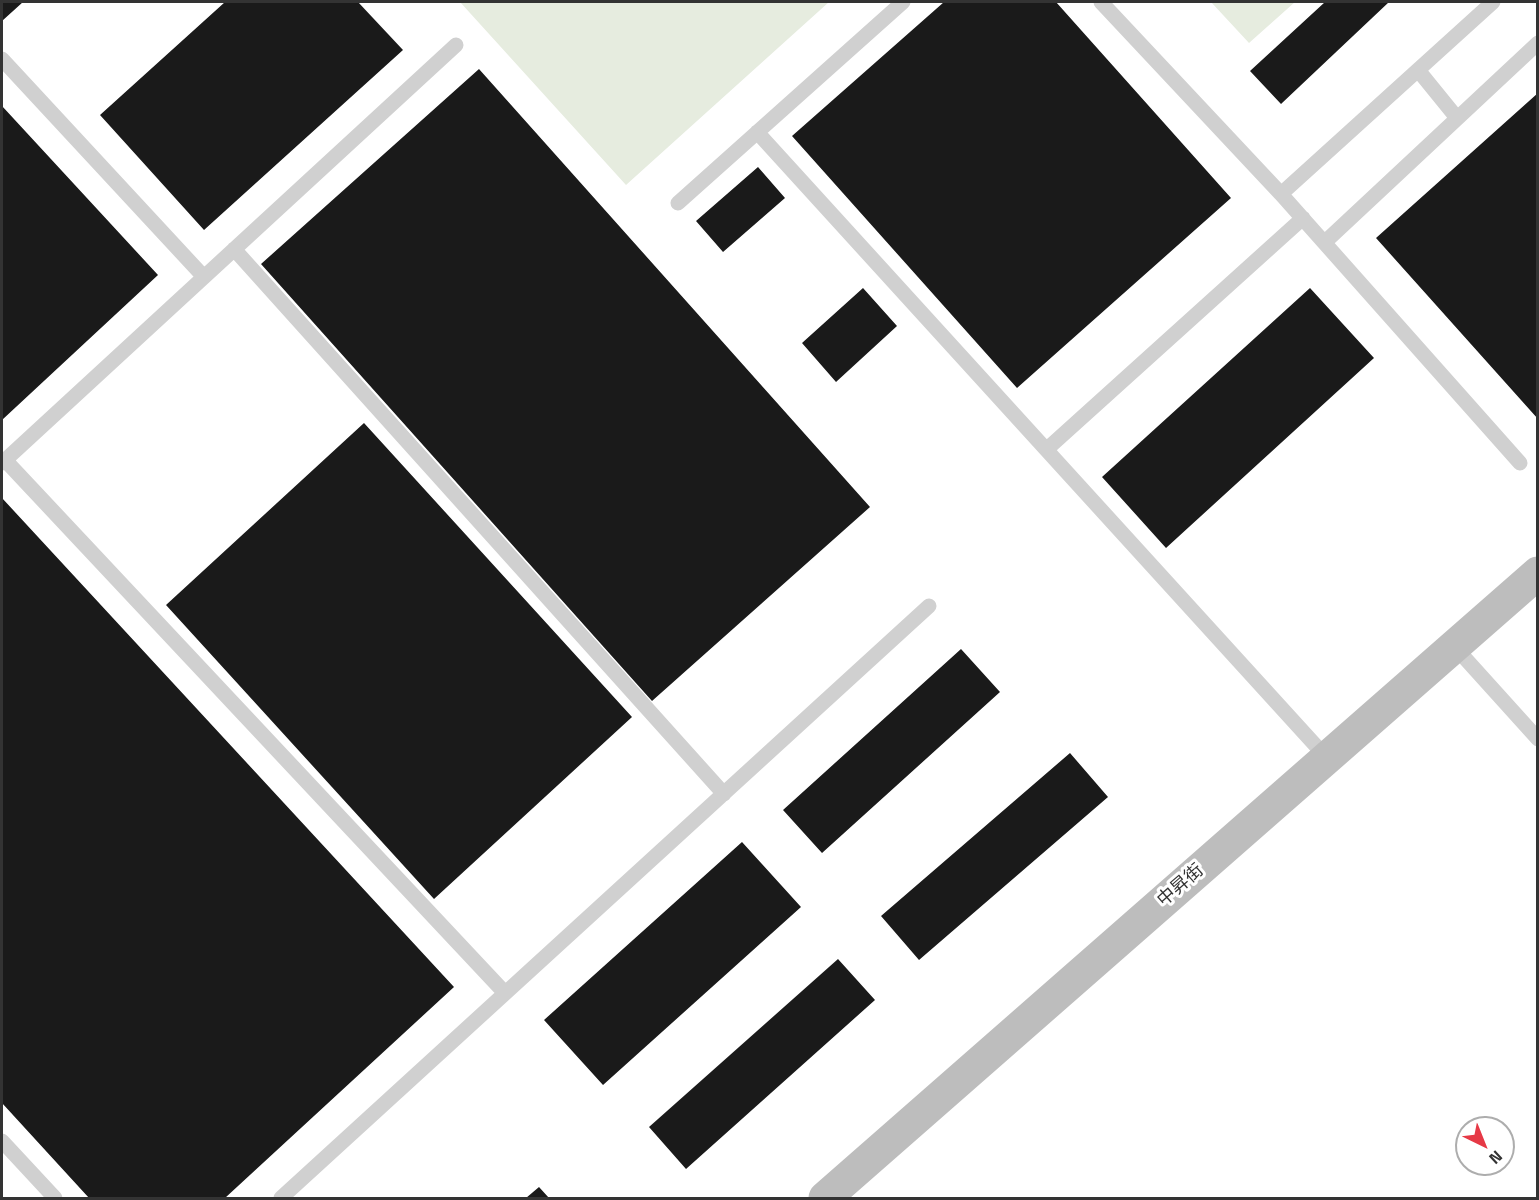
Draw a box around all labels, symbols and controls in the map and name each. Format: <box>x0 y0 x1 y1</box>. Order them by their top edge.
street label: 中昇街 <box>1154 860 1208 912</box>
north arrow <box>1455 1116 1515 1176</box>
text: N <box>1484 1145 1508 1170</box>

